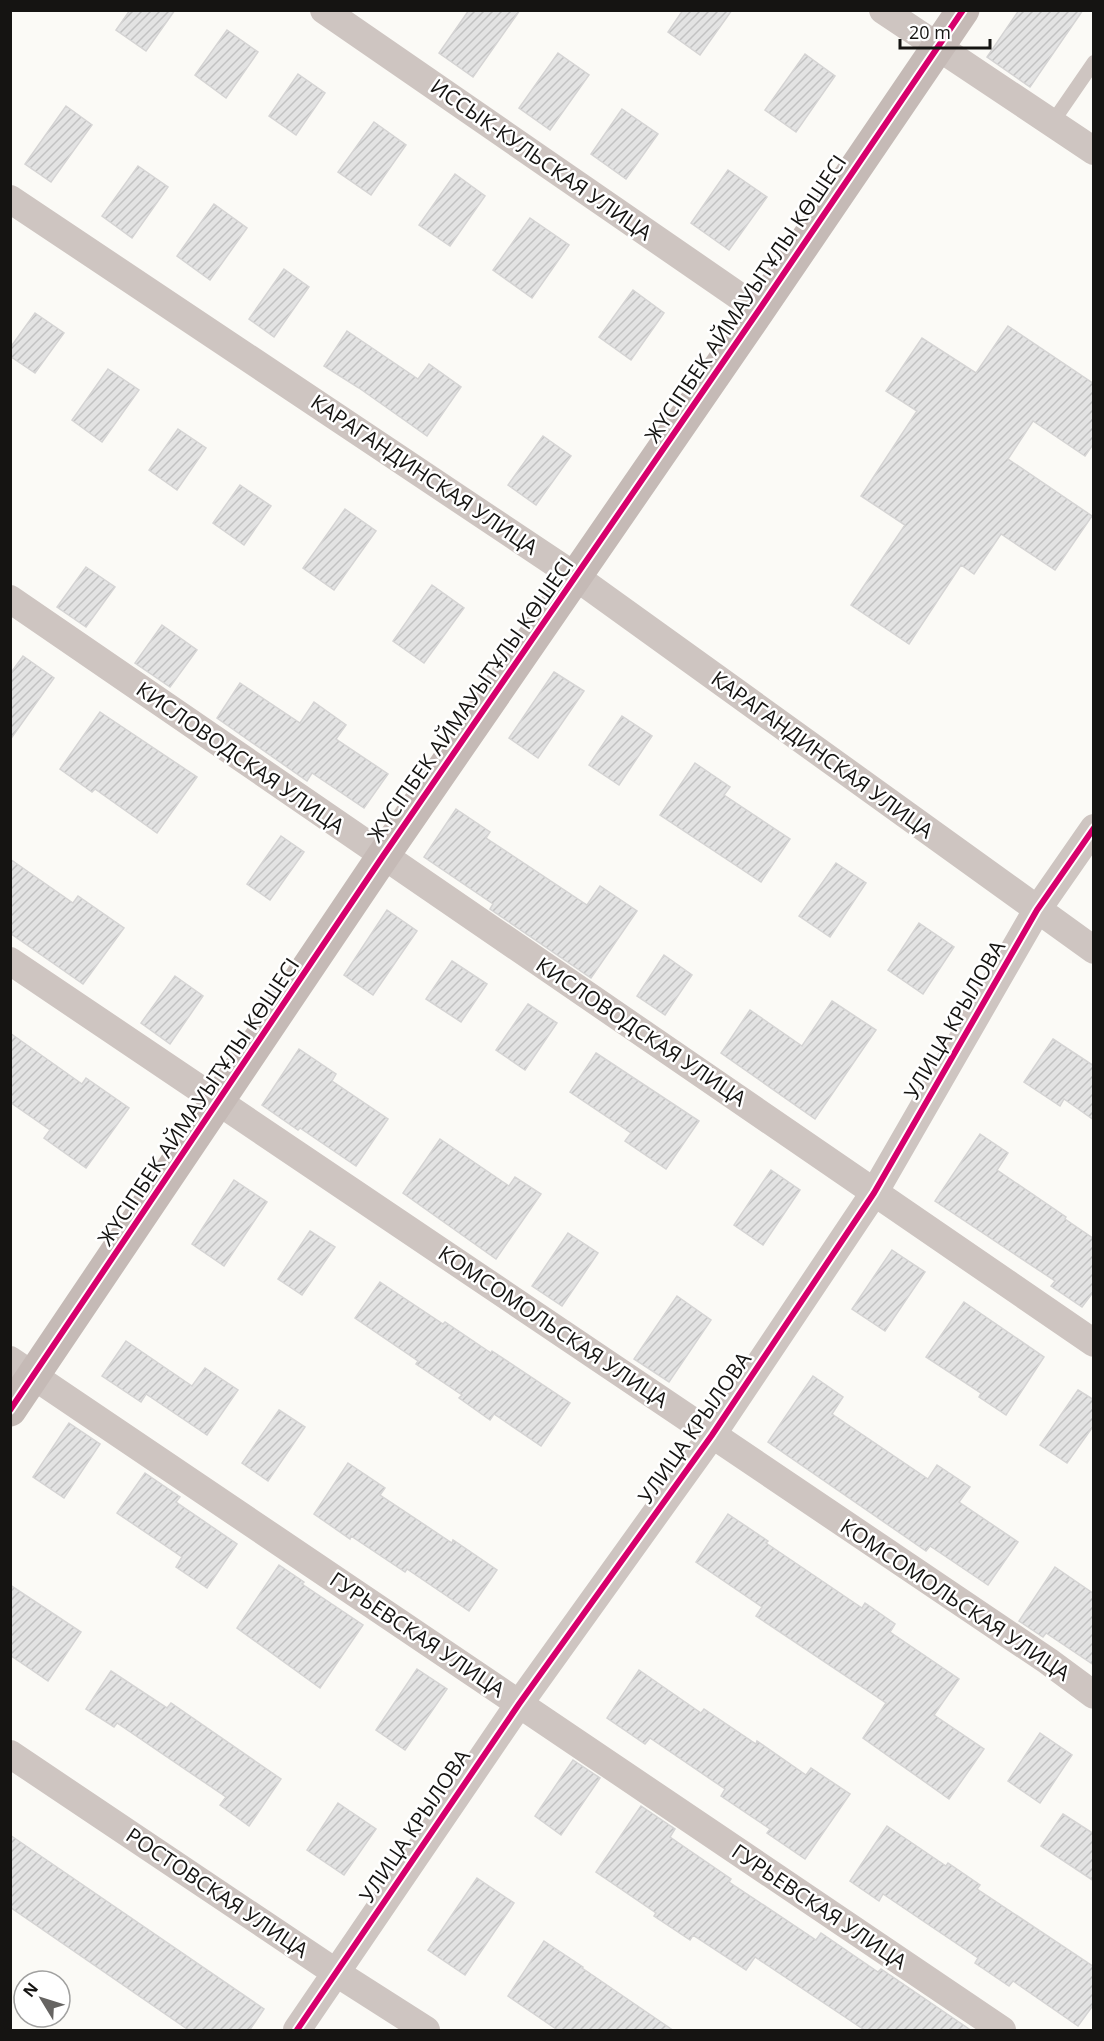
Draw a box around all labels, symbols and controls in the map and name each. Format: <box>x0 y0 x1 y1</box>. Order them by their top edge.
scale bar <box>900 12 990 50</box>
text: 20 m <box>909 20 951 44</box>
street label: ИССЫК-КУЛЬСКАЯ УЛИЦА <box>425 72 658 247</box>
street label: ЖҮСІПБЕК АЙМАУЫТҰЛЫ КӨШЕСІ <box>638 149 852 448</box>
street label: КАРАГАНДИНСКАЯ УЛИЦА <box>306 388 544 561</box>
street label: ЖҮСІПБЕК АЙМАУЫТҰЛЫ КӨШЕСІ <box>361 551 580 847</box>
street label: КАРАГАНДИНСКАЯ УЛИЦА <box>706 664 940 845</box>
street label: КИСЛОВОДСКАЯ УЛИЦА <box>131 675 351 840</box>
street label: УЛИЦА КРЫЛОВА <box>897 934 1011 1104</box>
street label: КИСЛОВОДСКАЯ УЛИЦА <box>531 950 753 1112</box>
street label: ЖҮСІПБЕК АЙМАУЫТҰЛЫ КӨШЕСІ <box>91 952 305 1251</box>
street label: КОМСОМОЛЬСКАЯ УЛИЦА <box>433 1239 674 1414</box>
street label: УЛИЦА КРЫЛОВА <box>631 1345 757 1509</box>
street label: КОМСОМОЛЬСКАЯ УЛИЦА <box>835 1512 1076 1687</box>
street label: ГУРЬЕВСКАЯ УЛИЦА <box>325 1565 511 1704</box>
street label: УЛИЦА КРЫЛОВА <box>352 1743 476 1908</box>
street label: РОСТОВСКАЯ УЛИЦА <box>121 1821 315 1964</box>
street label: ГУРЬЕВСКАЯ УЛИЦА <box>727 1837 913 1976</box>
north arrow <box>12 1969 72 2029</box>
text: N <box>18 1978 43 2002</box>

